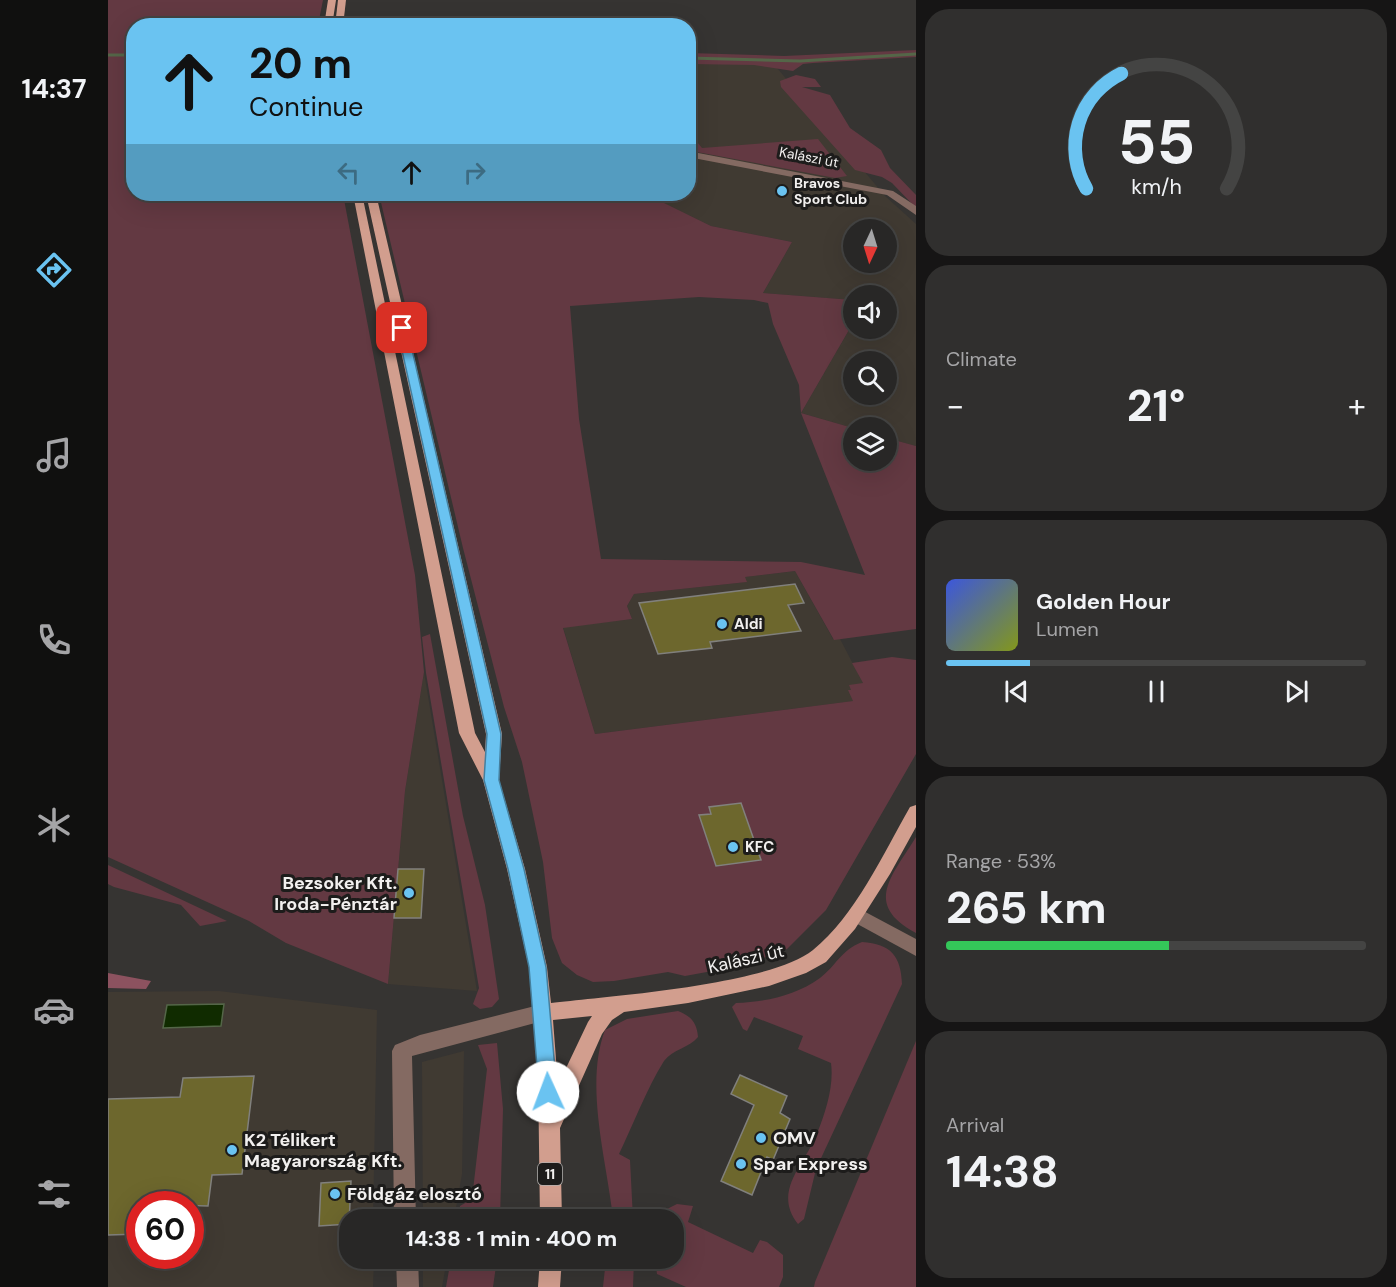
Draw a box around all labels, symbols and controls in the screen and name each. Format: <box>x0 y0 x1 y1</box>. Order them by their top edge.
text: 20 m <box>249 36 352 91</box>
icon: ahead <box>150 42 228 120</box>
text: 14:37 <box>22 71 86 106</box>
text: Continue <box>249 89 363 124</box>
text: 55 <box>1117 101 1195 182</box>
street label: Kalászi út <box>778 142 840 172</box>
icon: left <box>332 156 365 189</box>
icon: ahead <box>395 156 428 189</box>
icon: right <box>458 156 491 189</box>
place label: Bravos Sport Club <box>794 174 867 208</box>
text: km/h <box>1131 174 1181 202</box>
marker: Bravos Sport Club <box>775 184 789 198</box>
north arrow <box>843 219 897 273</box>
map controls <box>843 219 897 471</box>
icon: directions <box>33 249 75 291</box>
button: sound <box>843 285 897 339</box>
pin <box>376 302 427 353</box>
icon: arrive <box>385 311 418 344</box>
text: Climate <box>946 346 1017 372</box>
button: search <box>843 351 897 405</box>
text: 21° <box>1127 376 1185 435</box>
text: − <box>946 384 964 427</box>
text: + <box>1348 384 1366 427</box>
button: layers <box>843 417 897 471</box>
icon: music <box>33 434 75 476</box>
text: Golden Hour <box>1036 587 1171 616</box>
place label: Aldi <box>734 614 763 634</box>
text: Lumen <box>1036 616 1099 642</box>
marker: Aldi <box>715 617 729 631</box>
icon: phone <box>33 619 75 661</box>
icon: previous <box>1000 675 1033 708</box>
icon: pause <box>1140 675 1173 708</box>
icon: next <box>1280 675 1313 708</box>
icon: climate <box>33 804 75 846</box>
place label: KFC <box>745 837 774 857</box>
marker: KFC <box>726 840 740 854</box>
text: Range · 53% <box>946 848 1056 874</box>
place label: Bezsoker Kft. Iroda-Pénztár <box>274 871 397 916</box>
text: 265 km <box>946 878 1107 937</box>
marker: Bezsoker Kft. Iroda-Pénztár <box>402 886 416 900</box>
street label: Kalászi út <box>706 939 786 979</box>
icon: car <box>33 989 75 1031</box>
position arrow <box>516 1060 580 1124</box>
text: Arrival <box>946 1112 1004 1138</box>
place label: OMV <box>773 1126 816 1150</box>
place label: K2 Télikert Magyarország Kft. <box>244 1128 402 1173</box>
marker: OMV <box>754 1131 768 1145</box>
text: 14:38 <box>946 1142 1059 1201</box>
marker: K2 Télikert Magyarország Kft. <box>225 1143 239 1157</box>
place label: Spar Express <box>753 1152 868 1176</box>
marker: Spar Express <box>734 1157 748 1171</box>
road number: 11 <box>538 1163 562 1185</box>
icon: filters <box>33 1173 75 1215</box>
place label: Földgáz elosztó <box>347 1182 482 1206</box>
marker: Földgáz elosztó <box>328 1187 342 1201</box>
speed limit sign: 60 <box>126 1191 204 1269</box>
text: 14:38 · 1 min · 400 m <box>406 1224 617 1253</box>

